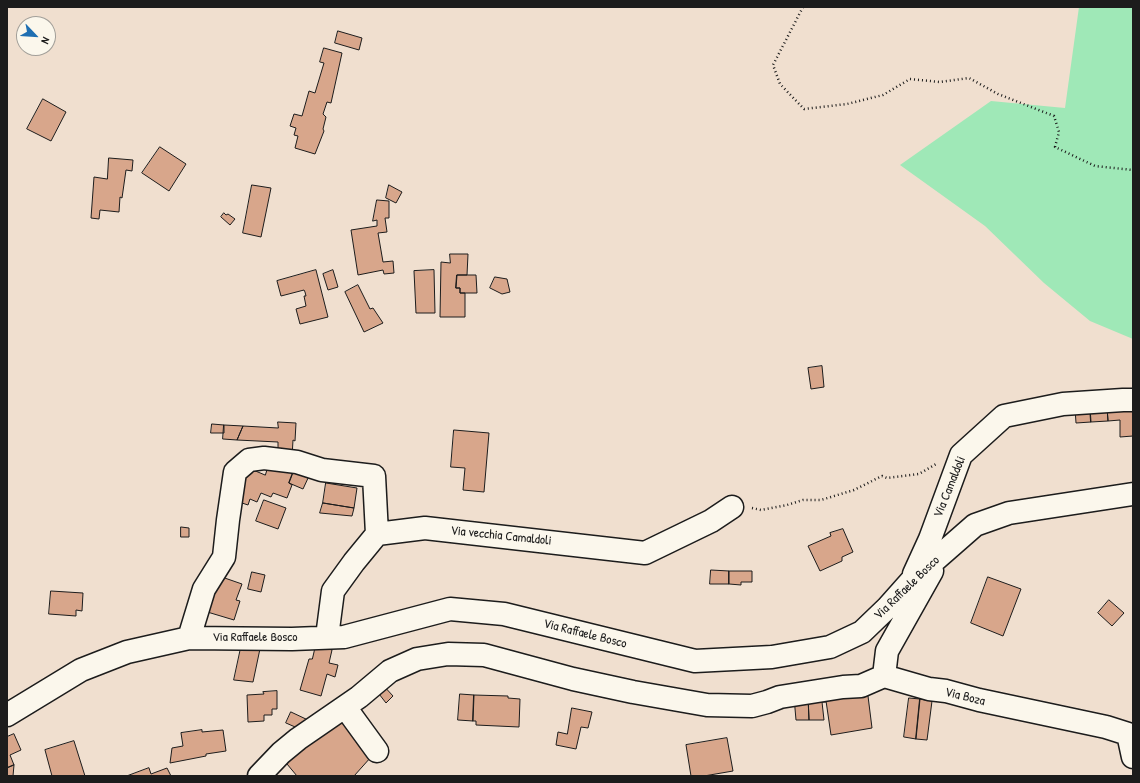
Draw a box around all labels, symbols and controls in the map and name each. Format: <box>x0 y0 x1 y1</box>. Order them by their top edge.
north arrow <box>16 16 56 56</box>
text: N <box>38 35 54 46</box>
street label: Via Camaldoli <box>931 454 969 520</box>
street label: Via vecchia Camaldoli <box>450 523 552 549</box>
street label: Via Raffaele Bosco <box>871 553 943 623</box>
street label: Via Raffaele Bosco <box>542 616 628 652</box>
street label: Via Raffaele Bosco <box>212 630 298 646</box>
street label: Via Boza <box>943 684 987 710</box>

